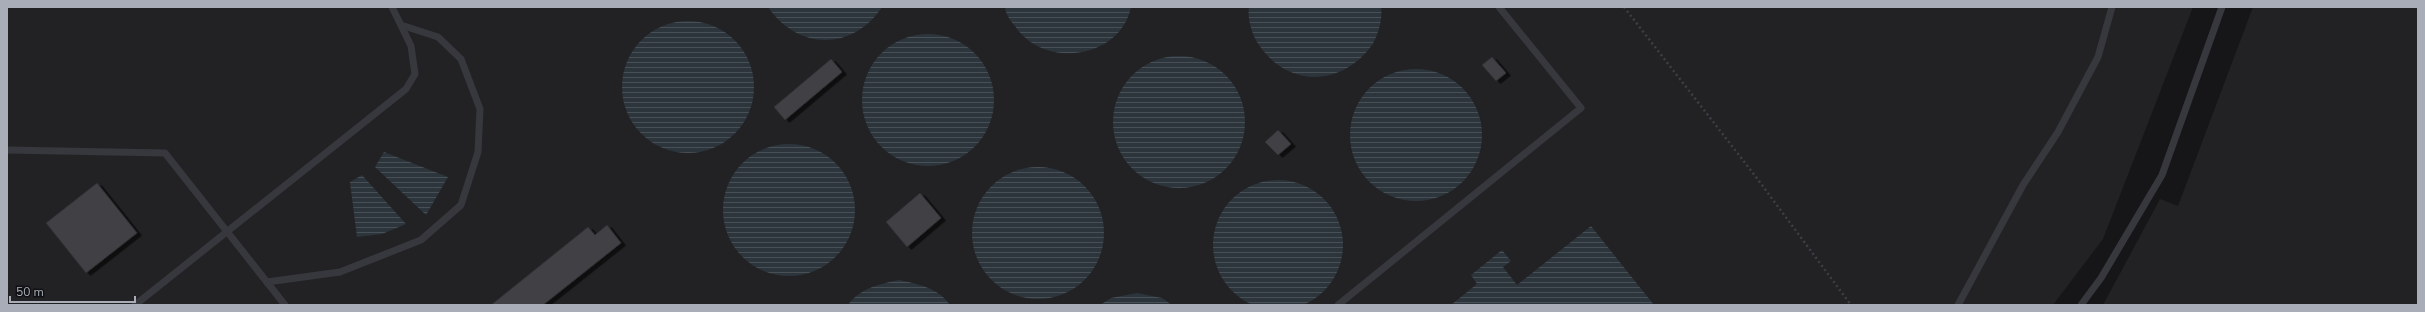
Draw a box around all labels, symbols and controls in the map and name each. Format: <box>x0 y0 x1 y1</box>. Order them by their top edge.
scale bar <box>10 278 135 304</box>
text: 50 m <box>16 284 44 300</box>

